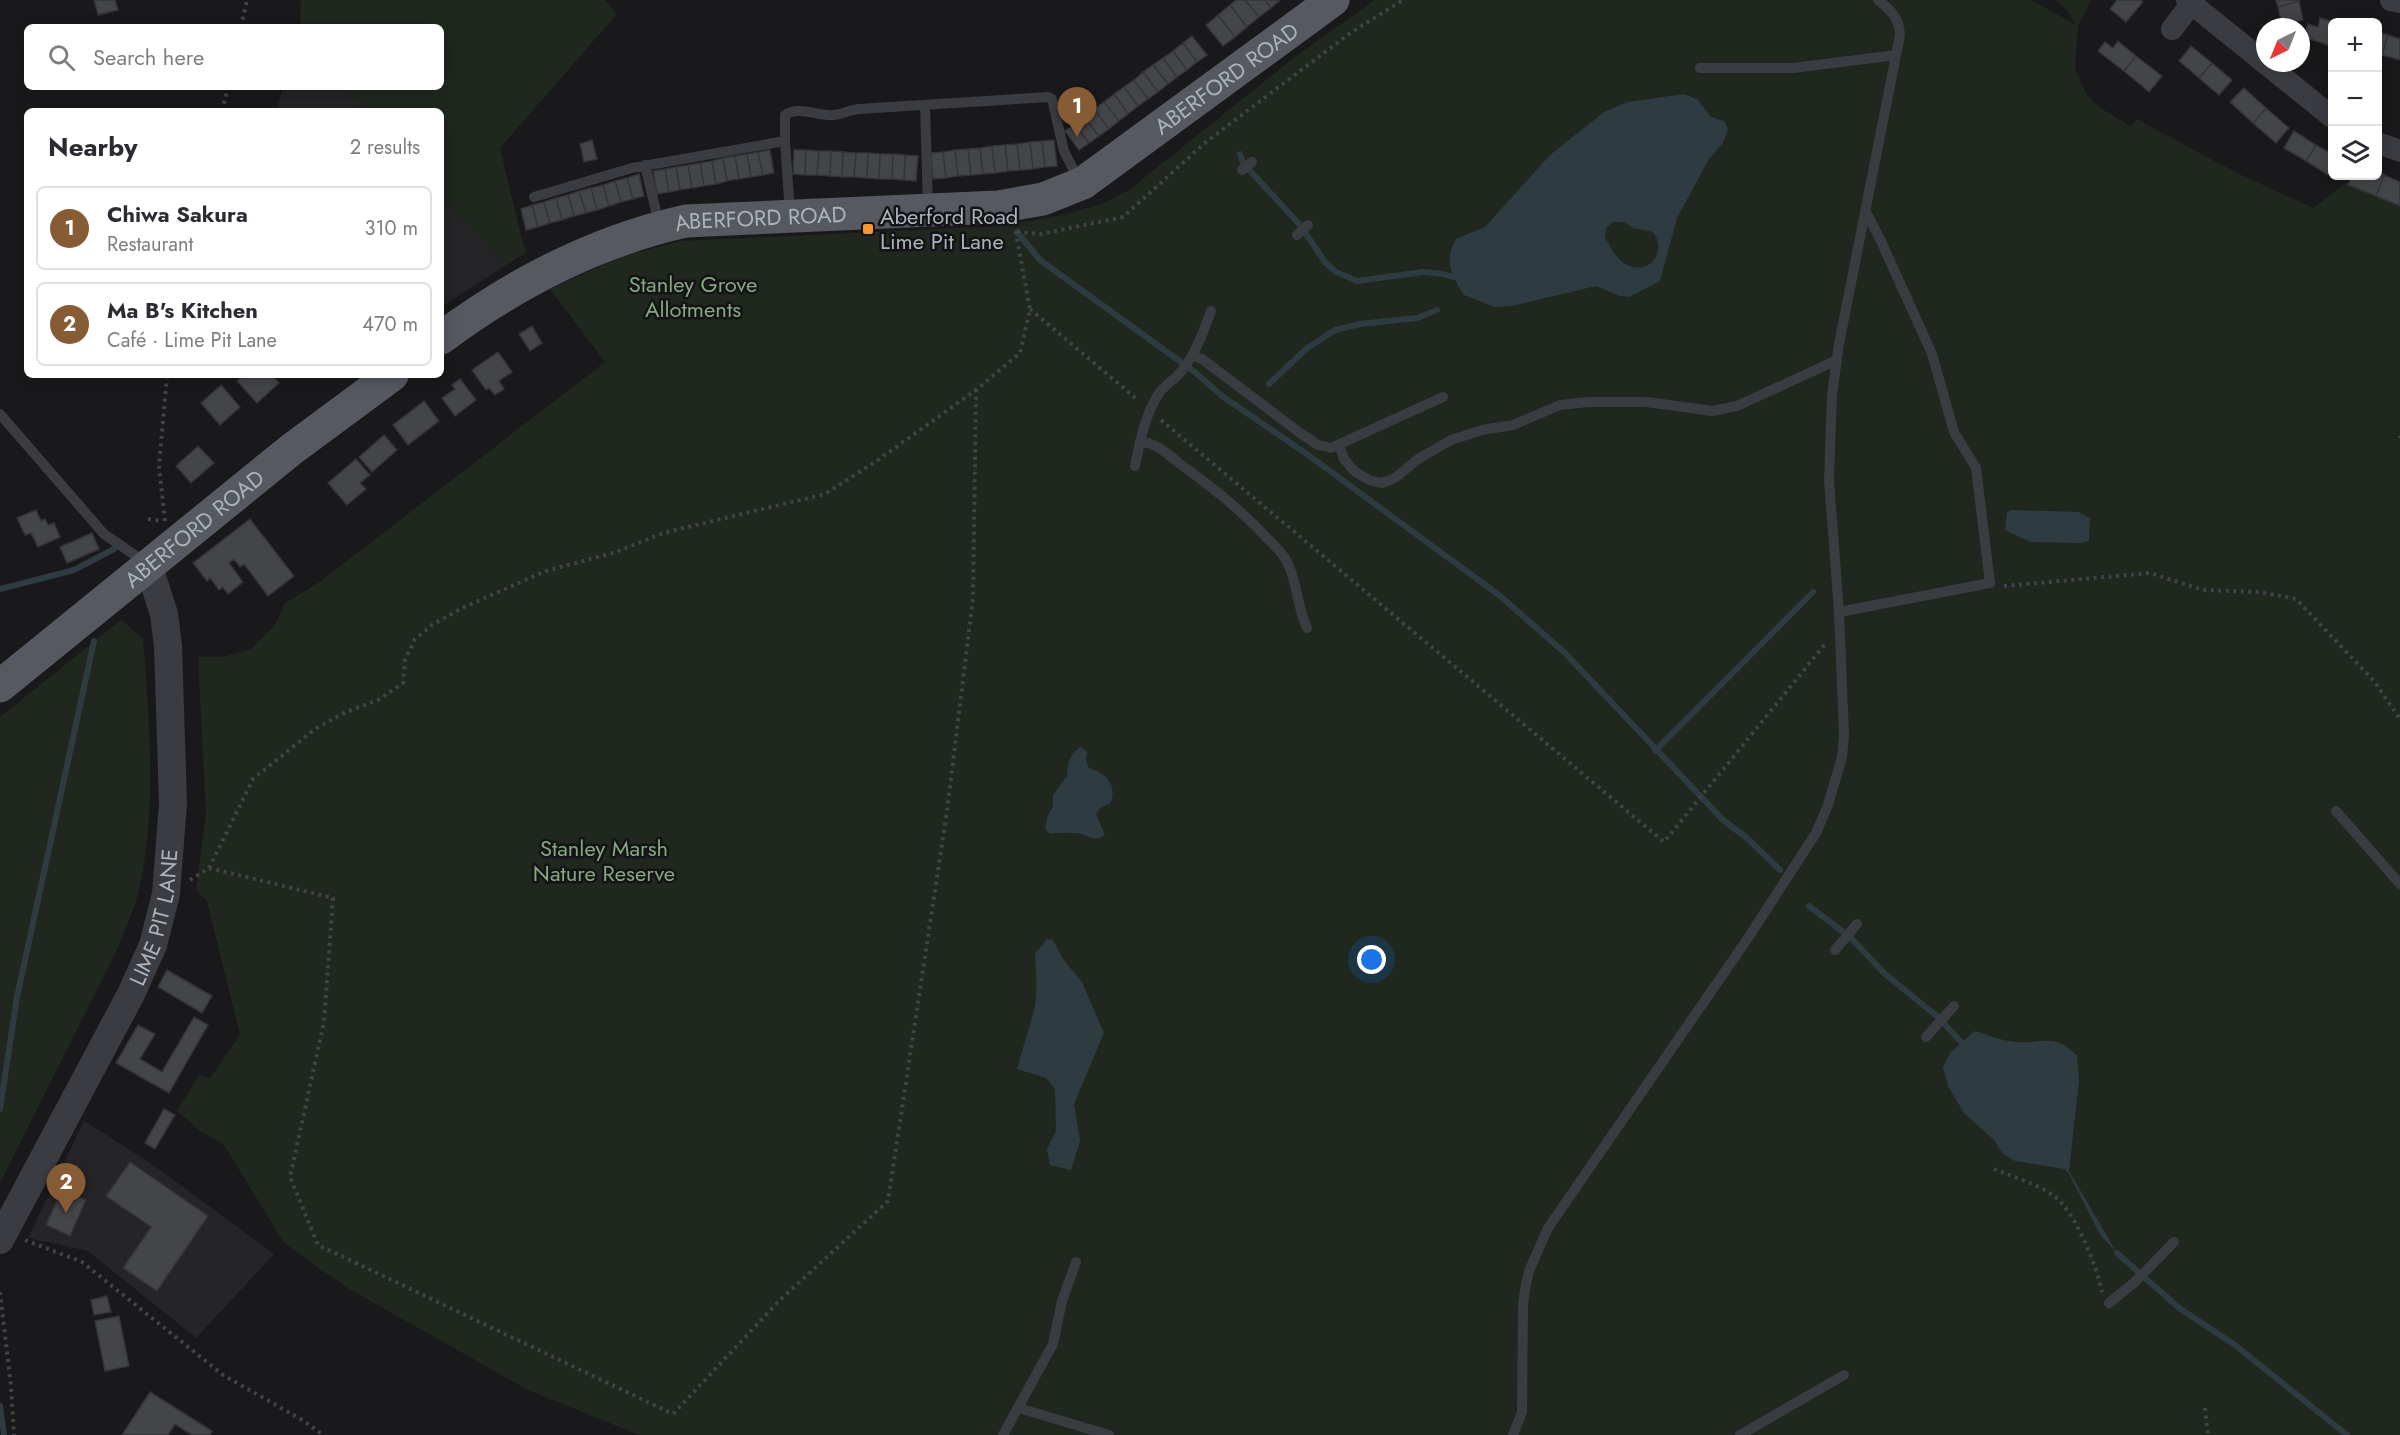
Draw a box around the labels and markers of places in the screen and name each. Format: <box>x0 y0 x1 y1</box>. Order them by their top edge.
pin: 1 <box>1058 88 1096 137</box>
place label: Aberford Road Lime Pit Lane <box>880 200 1018 257</box>
marker: Aberford Road Lime Pit Lane <box>861 222 875 236</box>
pin: 2 <box>46 1164 86 1213</box>

